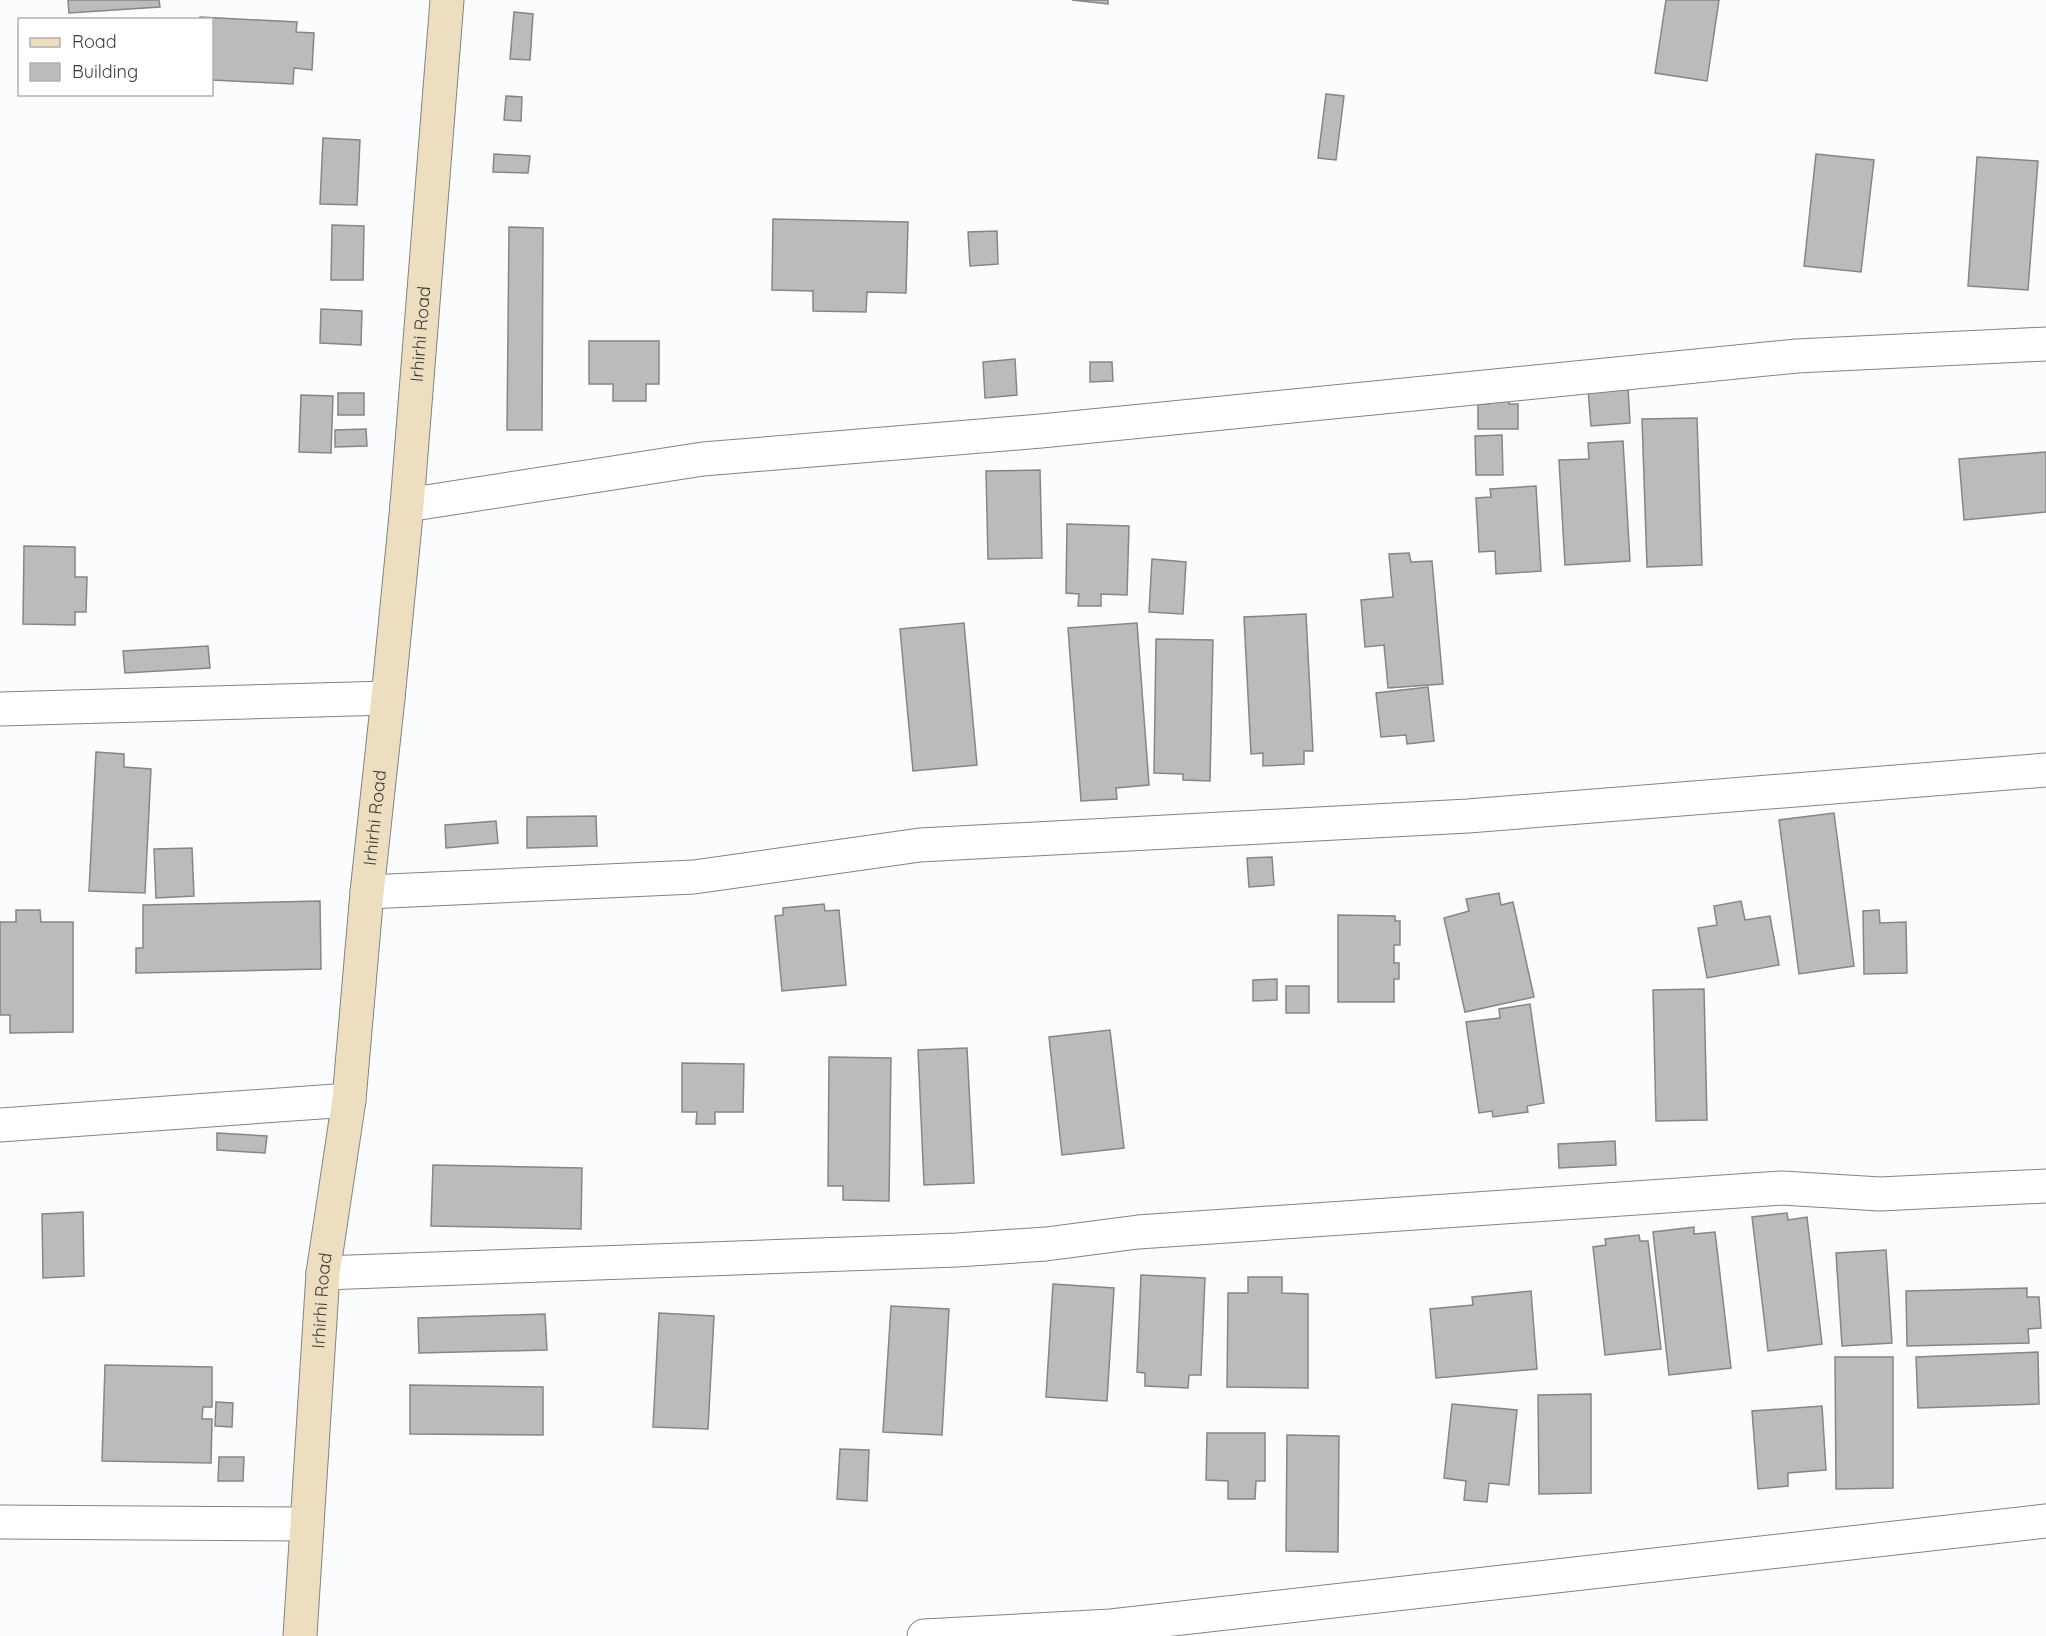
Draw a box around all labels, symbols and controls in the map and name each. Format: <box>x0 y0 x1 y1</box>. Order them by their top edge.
legend <box>18 18 213 96</box>
text: Road <box>72 30 117 53</box>
text: Building <box>72 60 138 83</box>
street label: Irhirhi Road <box>405 285 435 383</box>
street label: Irhirhi Road <box>358 769 391 867</box>
street label: Irhirhi Road <box>306 1251 337 1349</box>

